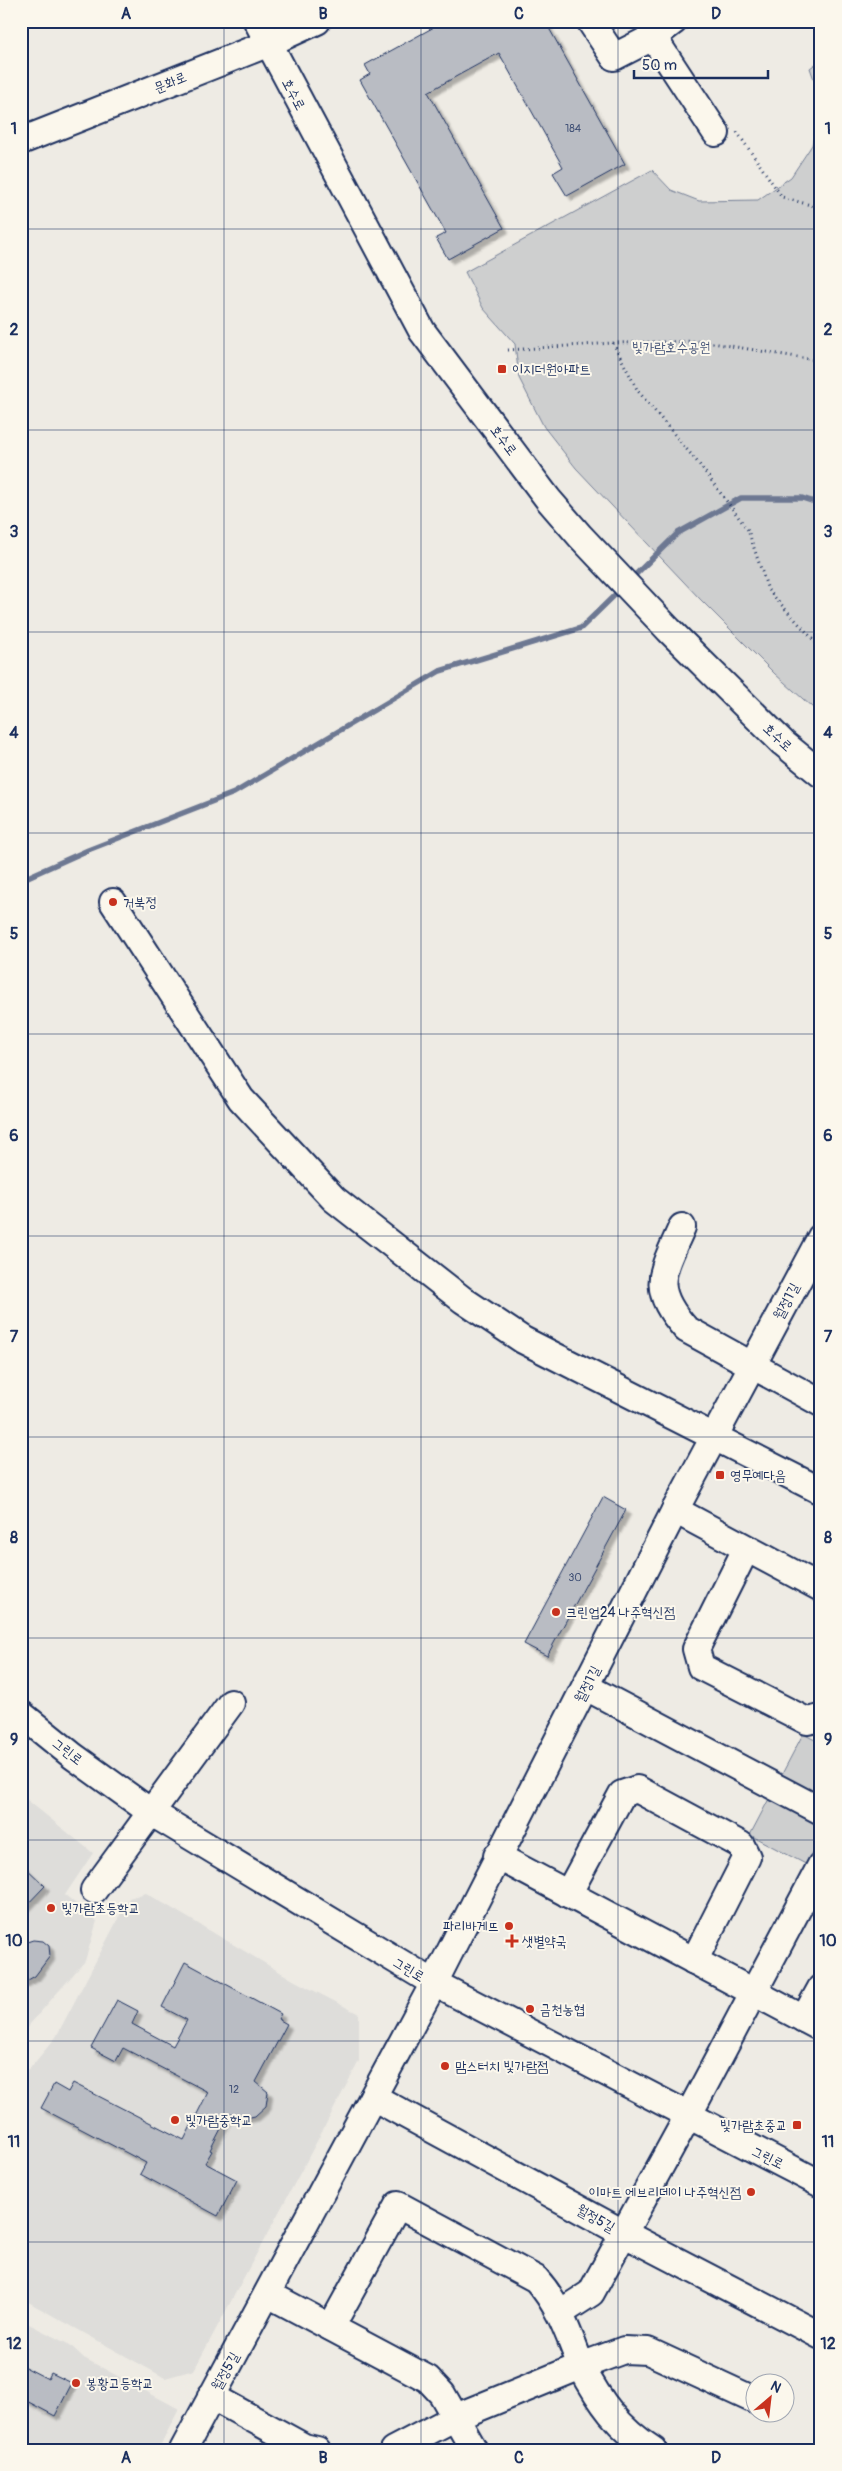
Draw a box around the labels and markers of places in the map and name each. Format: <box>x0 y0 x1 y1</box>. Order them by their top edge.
place label: 이지더원아파트 <box>512 361 591 378</box>
marker: 이지더원아파트 <box>496 363 508 375</box>
place label: 거북정 <box>123 894 157 911</box>
marker: 거북정 <box>107 896 119 908</box>
place label: 영무예다음 <box>730 1467 786 1484</box>
marker: 영무예다음 <box>714 1469 726 1481</box>
place label: 크린업24 나주혁신점 <box>566 1604 675 1621</box>
marker: 크린업24 나주혁신점 <box>550 1606 562 1618</box>
place label: 빛가람초등학교 <box>61 1900 140 1917</box>
marker: 빛가람초등학교 <box>45 1902 57 1914</box>
place label: 파리바게뜨 <box>443 1918 499 1935</box>
marker: 파리바게뜨 <box>503 1920 515 1932</box>
place label: 샛별약국 <box>522 1933 567 1950</box>
marker: 샛별약국 <box>506 1935 518 1947</box>
place label: 금천농협 <box>540 2001 585 2018</box>
marker: 금천농협 <box>524 2003 536 2015</box>
place label: 맘스터치 빛가람점 <box>455 2058 548 2075</box>
marker: 맘스터치 빛가람점 <box>439 2060 451 2072</box>
place label: 빛가람중학교 <box>185 2112 253 2129</box>
marker: 빛가람중학교 <box>169 2114 181 2126</box>
place label: 빛가람초중교 <box>719 2117 787 2134</box>
marker: 빛가람초중교 <box>791 2119 803 2131</box>
place label: 이마트 에브리데이 나주혁신점 <box>588 2184 741 2201</box>
marker: 이마트 에브리데이 나주혁신점 <box>745 2186 757 2198</box>
place label: 봉황고등학교 <box>86 2375 154 2392</box>
marker: 봉황고등학교 <box>70 2377 82 2389</box>

